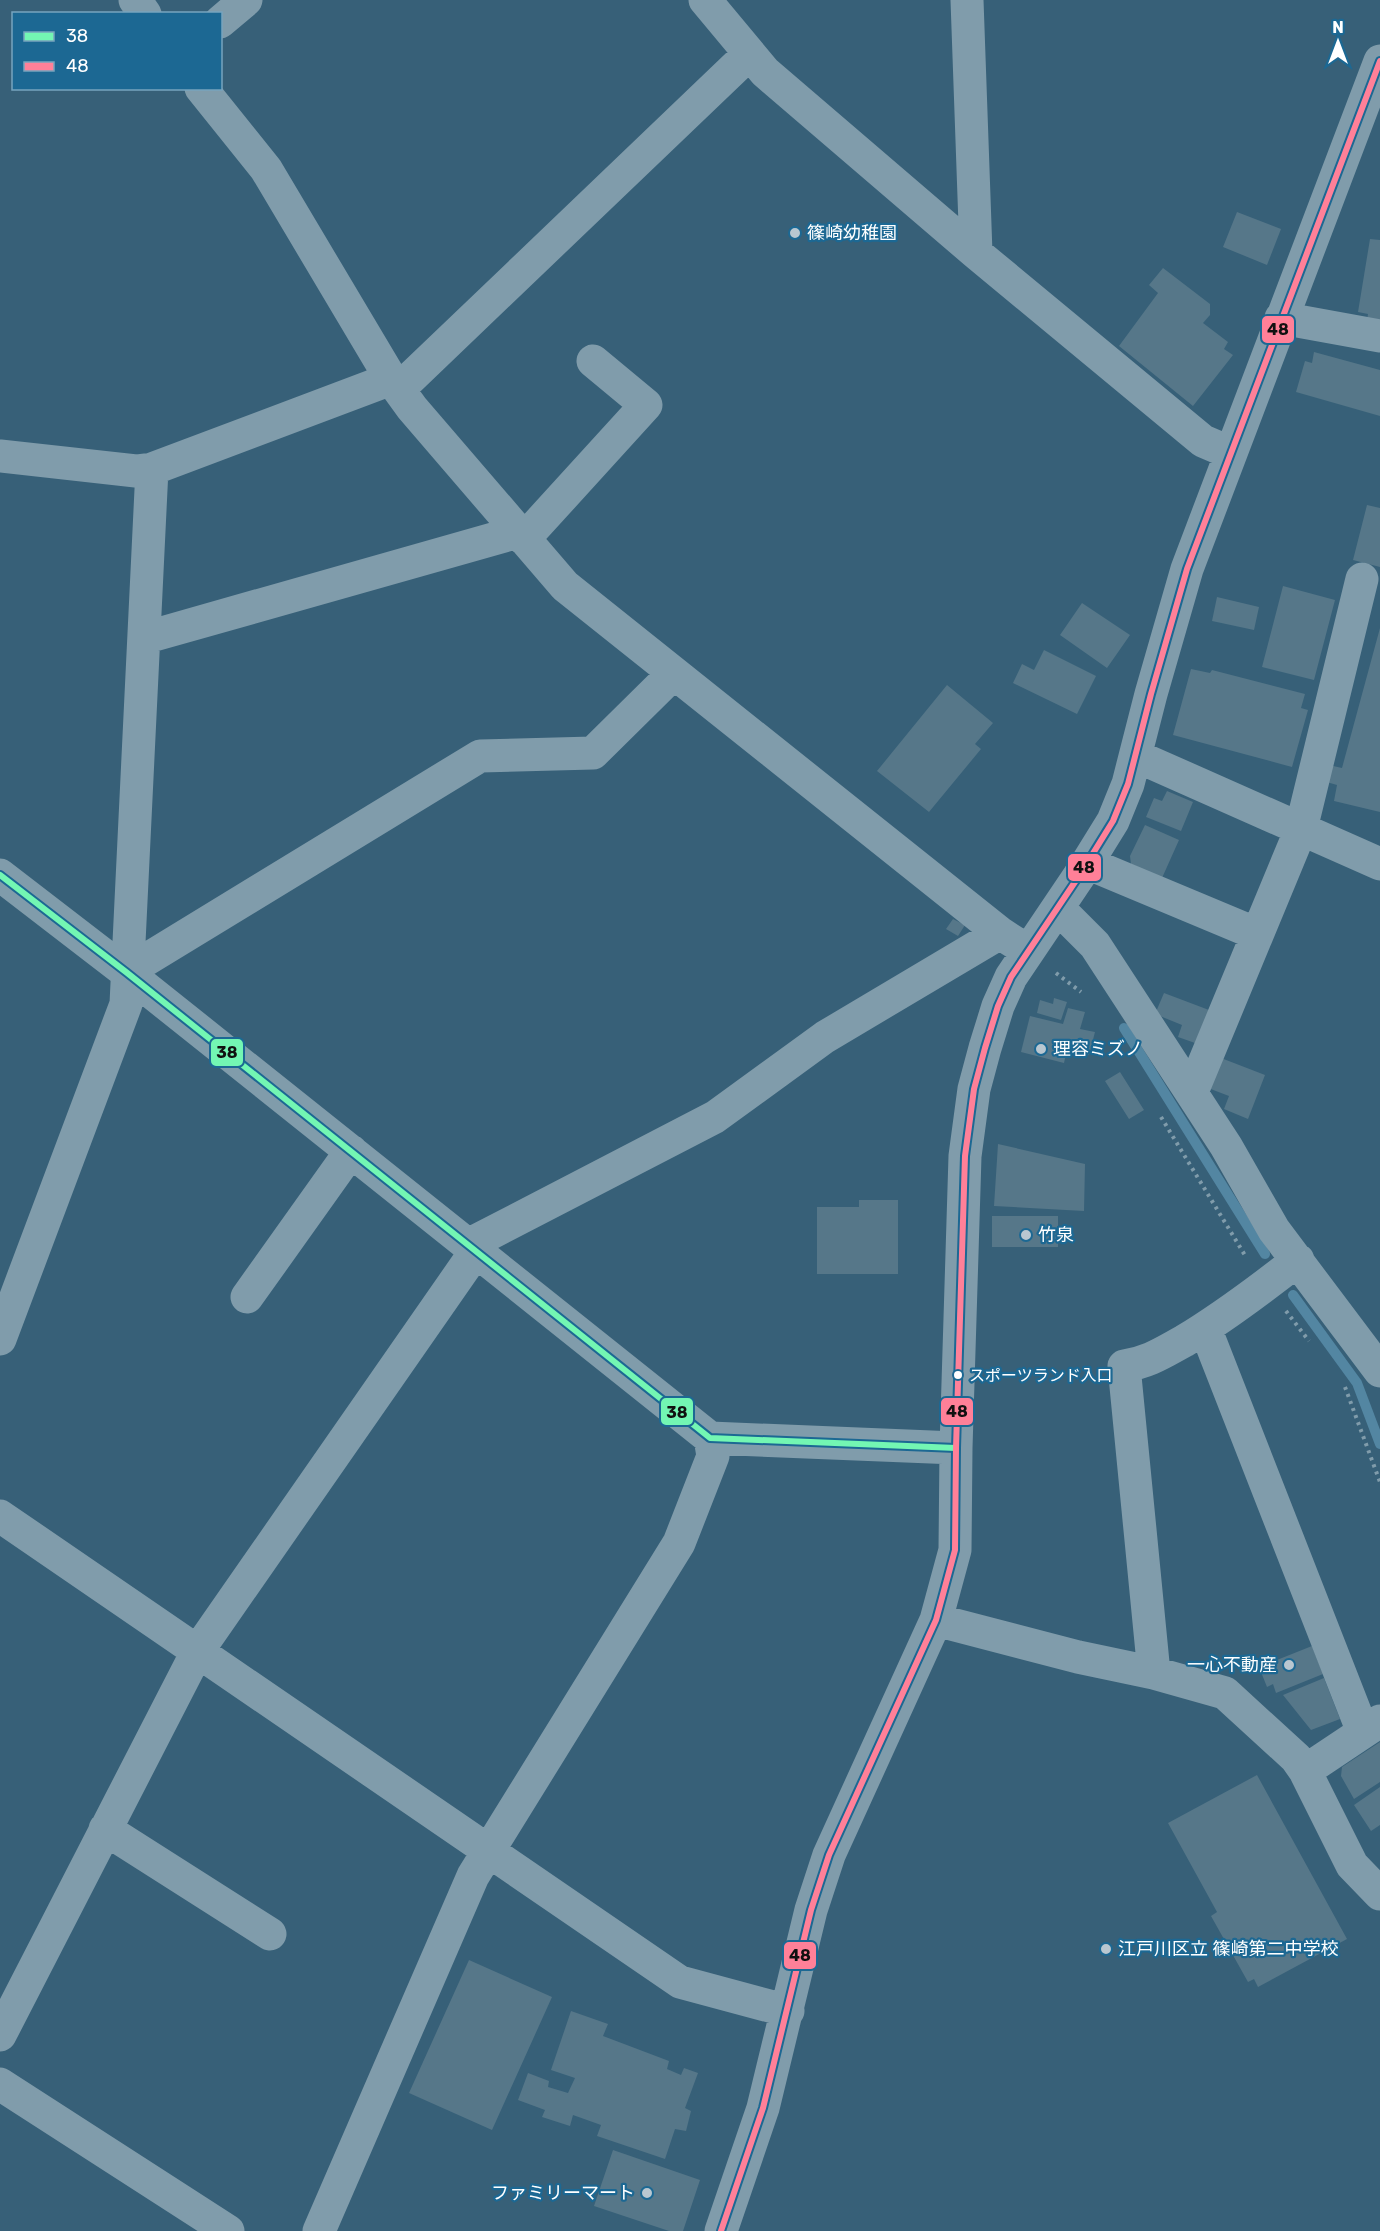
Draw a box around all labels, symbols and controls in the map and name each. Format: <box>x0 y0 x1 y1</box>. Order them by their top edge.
legend <box>12 12 222 90</box>
north arrow <box>1308 12 1368 72</box>
text: N <box>1332 18 1344 37</box>
text: 38 <box>66 25 88 47</box>
text: 48 <box>66 55 89 77</box>
place label: 篠崎幼稚園 <box>807 222 897 244</box>
marker: 篠崎幼稚園 <box>788 226 802 240</box>
line badge: 48 <box>1261 315 1295 344</box>
text: 48 <box>1267 320 1289 339</box>
line badge: 48 <box>1067 853 1102 882</box>
text: 48 <box>1073 858 1095 877</box>
line badge: 38 <box>210 1038 244 1067</box>
place label: 理容ミズノ <box>1053 1038 1143 1060</box>
marker: 理容ミズノ <box>1034 1042 1048 1056</box>
text: 38 <box>216 1043 238 1062</box>
place label: 竹泉 <box>1038 1224 1074 1246</box>
marker: 竹泉 <box>1019 1228 1033 1242</box>
place label: スポーツランド入口 <box>969 1366 1113 1385</box>
marker: スポーツランド入口 <box>952 1369 964 1381</box>
line badge: 38 <box>660 1397 694 1426</box>
line badge: 48 <box>940 1397 974 1426</box>
text: 48 <box>946 1402 968 1421</box>
text: 38 <box>666 1403 688 1422</box>
place label: 一心不動産 <box>1187 1654 1277 1676</box>
marker: 一心不動産 <box>1282 1658 1296 1672</box>
place label: 江戸川区立 篠崎第二中学校 <box>1118 1938 1338 1960</box>
line badge: 48 <box>783 1941 817 1970</box>
marker: 江戸川区立 篠崎第二中学校 <box>1099 1942 1113 1956</box>
text: 48 <box>789 1946 811 1965</box>
place label: ファミリーマート <box>491 2182 635 2204</box>
marker: ファミリーマート <box>640 2186 654 2200</box>

